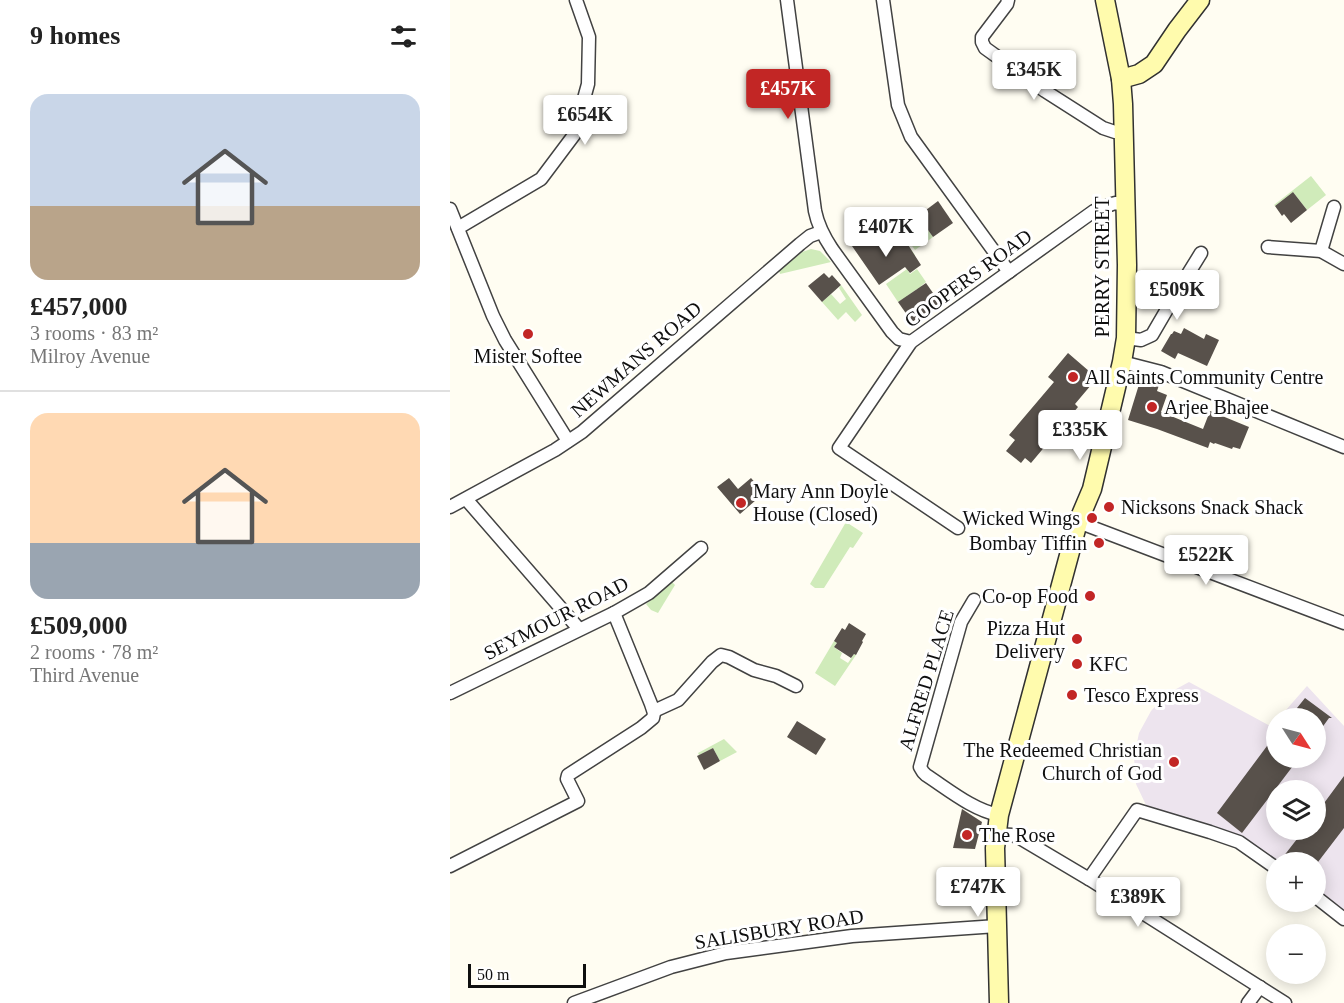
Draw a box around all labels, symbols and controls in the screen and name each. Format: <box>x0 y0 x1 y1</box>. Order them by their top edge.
icon: filters <box>387 20 420 53</box>
text: 9 homes <box>30 21 120 50</box>
pin: £345K <box>992 50 1076 101</box>
text: £345K <box>1006 58 1062 80</box>
pin: £457K <box>746 69 830 120</box>
text: £457K <box>760 77 816 99</box>
pin: £654K <box>543 95 627 146</box>
text: £654K <box>557 103 613 125</box>
icon: home <box>171 133 279 241</box>
street label: PERRY STREET <box>1091 197 1113 337</box>
pin: £407K <box>844 207 928 258</box>
text: £407K <box>858 215 914 237</box>
street label: COOPERS ROAD <box>900 225 1036 331</box>
pin: £509K <box>1135 270 1219 321</box>
text: £509K <box>1149 278 1205 300</box>
text: £457,000 <box>30 292 128 321</box>
street label: NEWMANS ROAD <box>567 297 705 421</box>
text: 3 rooms · 83 m² <box>30 322 158 344</box>
marker: Mister Softee <box>521 327 535 341</box>
text: Milroy Avenue <box>30 345 150 367</box>
place label: Mister Softee <box>474 345 582 367</box>
place label: All Saints Community Centre <box>1085 366 1323 389</box>
marker: All Saints Community Centre <box>1066 370 1080 384</box>
place label: Arjee Bhajee <box>1164 396 1269 419</box>
marker: Arjee Bhajee <box>1145 400 1159 414</box>
pin: £335K <box>1038 410 1122 461</box>
text: £335K <box>1052 418 1108 440</box>
icon: home <box>171 452 279 560</box>
place label: Mary Ann Doyle House (Closed) <box>753 480 889 526</box>
marker: Mary Ann Doyle House (Closed) <box>734 496 748 510</box>
place label: Nicksons Snack Shack <box>1121 496 1303 518</box>
marker: Nicksons Snack Shack <box>1102 500 1116 514</box>
place label: Wicked Wings <box>963 507 1080 530</box>
marker: Wicked Wings <box>1085 511 1099 525</box>
place label: Bombay Tiffin <box>969 532 1087 555</box>
pin: £522K <box>1164 535 1248 586</box>
marker: Bombay Tiffin <box>1092 536 1106 550</box>
text: £522K <box>1178 543 1234 565</box>
street label: SEYMOUR ROAD <box>480 572 632 664</box>
place label: Co-op Food <box>982 585 1078 608</box>
marker: Co-op Food <box>1083 589 1097 603</box>
street label: ALFRED PLACE <box>894 607 958 753</box>
text: £509,000 <box>30 611 128 640</box>
place label: Pizza Hut Delivery <box>987 617 1065 663</box>
marker: Pizza Hut Delivery <box>1070 632 1084 646</box>
text: 2 rooms · 78 m² <box>30 641 158 663</box>
place label: KFC <box>1089 653 1128 675</box>
marker: KFC <box>1070 657 1084 671</box>
text: Third Avenue <box>30 664 139 686</box>
place label: Tesco Express <box>1084 684 1199 707</box>
marker: Tesco Express <box>1065 688 1079 702</box>
north arrow <box>1266 708 1326 768</box>
map controls <box>1266 708 1326 984</box>
place label: The Redeemed Christian Church of God <box>963 739 1162 784</box>
marker: The Redeemed Christian Church of God <box>1167 755 1181 769</box>
button: layers <box>1266 780 1326 840</box>
place label: The Rose <box>979 824 1055 846</box>
marker: The Rose <box>960 828 974 842</box>
button: + <box>1266 852 1326 912</box>
pin: £747K <box>936 867 1020 918</box>
text: £747K <box>950 875 1006 897</box>
pin: £389K <box>1096 877 1180 928</box>
text: £389K <box>1110 885 1166 907</box>
street label: SALISBURY ROAD <box>693 905 865 953</box>
button: − <box>1266 924 1326 984</box>
scale bar <box>468 961 586 988</box>
text: 50 m <box>477 966 509 983</box>

